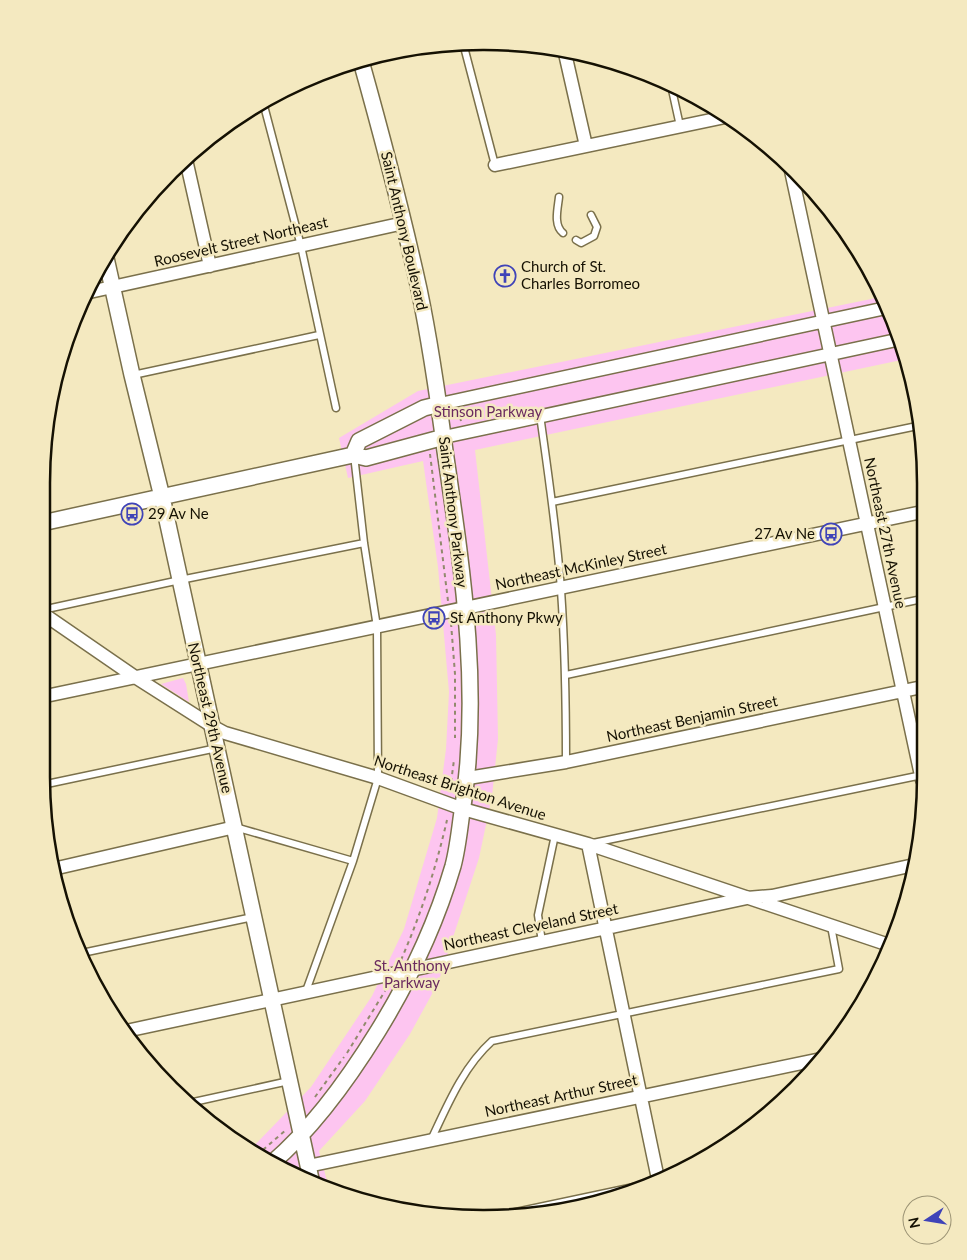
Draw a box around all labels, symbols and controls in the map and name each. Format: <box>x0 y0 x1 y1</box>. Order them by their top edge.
street label: Saint Anthony Boulevard <box>378 150 432 312</box>
street label: Roosevelt Street Northeast <box>152 212 330 270</box>
place label: Church of St. Charles Borromeo <box>521 257 640 292</box>
church icon: Church of St. Charles Borromeo <box>493 264 517 288</box>
park label: Stinson Parkway <box>434 402 543 420</box>
street label: Saint Anthony Parkway <box>436 435 472 589</box>
street label: Northeast 27th Avenue <box>861 456 911 610</box>
bus stop icon: 29 Av Ne <box>120 502 144 526</box>
place label: 29 Av Ne <box>148 504 209 522</box>
bus stop icon: 27 Av Ne <box>819 522 843 546</box>
place label: 27 Av Ne <box>754 524 815 542</box>
street label: Northeast McKinley Street <box>493 539 669 593</box>
bus stop icon: St Anthony Pkwy <box>422 606 446 630</box>
place label: St Anthony Pkwy <box>450 608 563 626</box>
street label: Northeast 29th Avenue <box>185 641 237 795</box>
street label: Northeast Benjamin Street <box>605 691 780 745</box>
street label: Northeast Brighton Avenue <box>372 751 549 823</box>
street label: Northeast Cleveland Street <box>442 899 620 953</box>
park label: St. Anthony Parkway <box>374 956 451 991</box>
street label: Northeast Arthur Street <box>483 1070 639 1120</box>
north arrow <box>902 1195 952 1245</box>
text: N <box>904 1216 923 1230</box>

